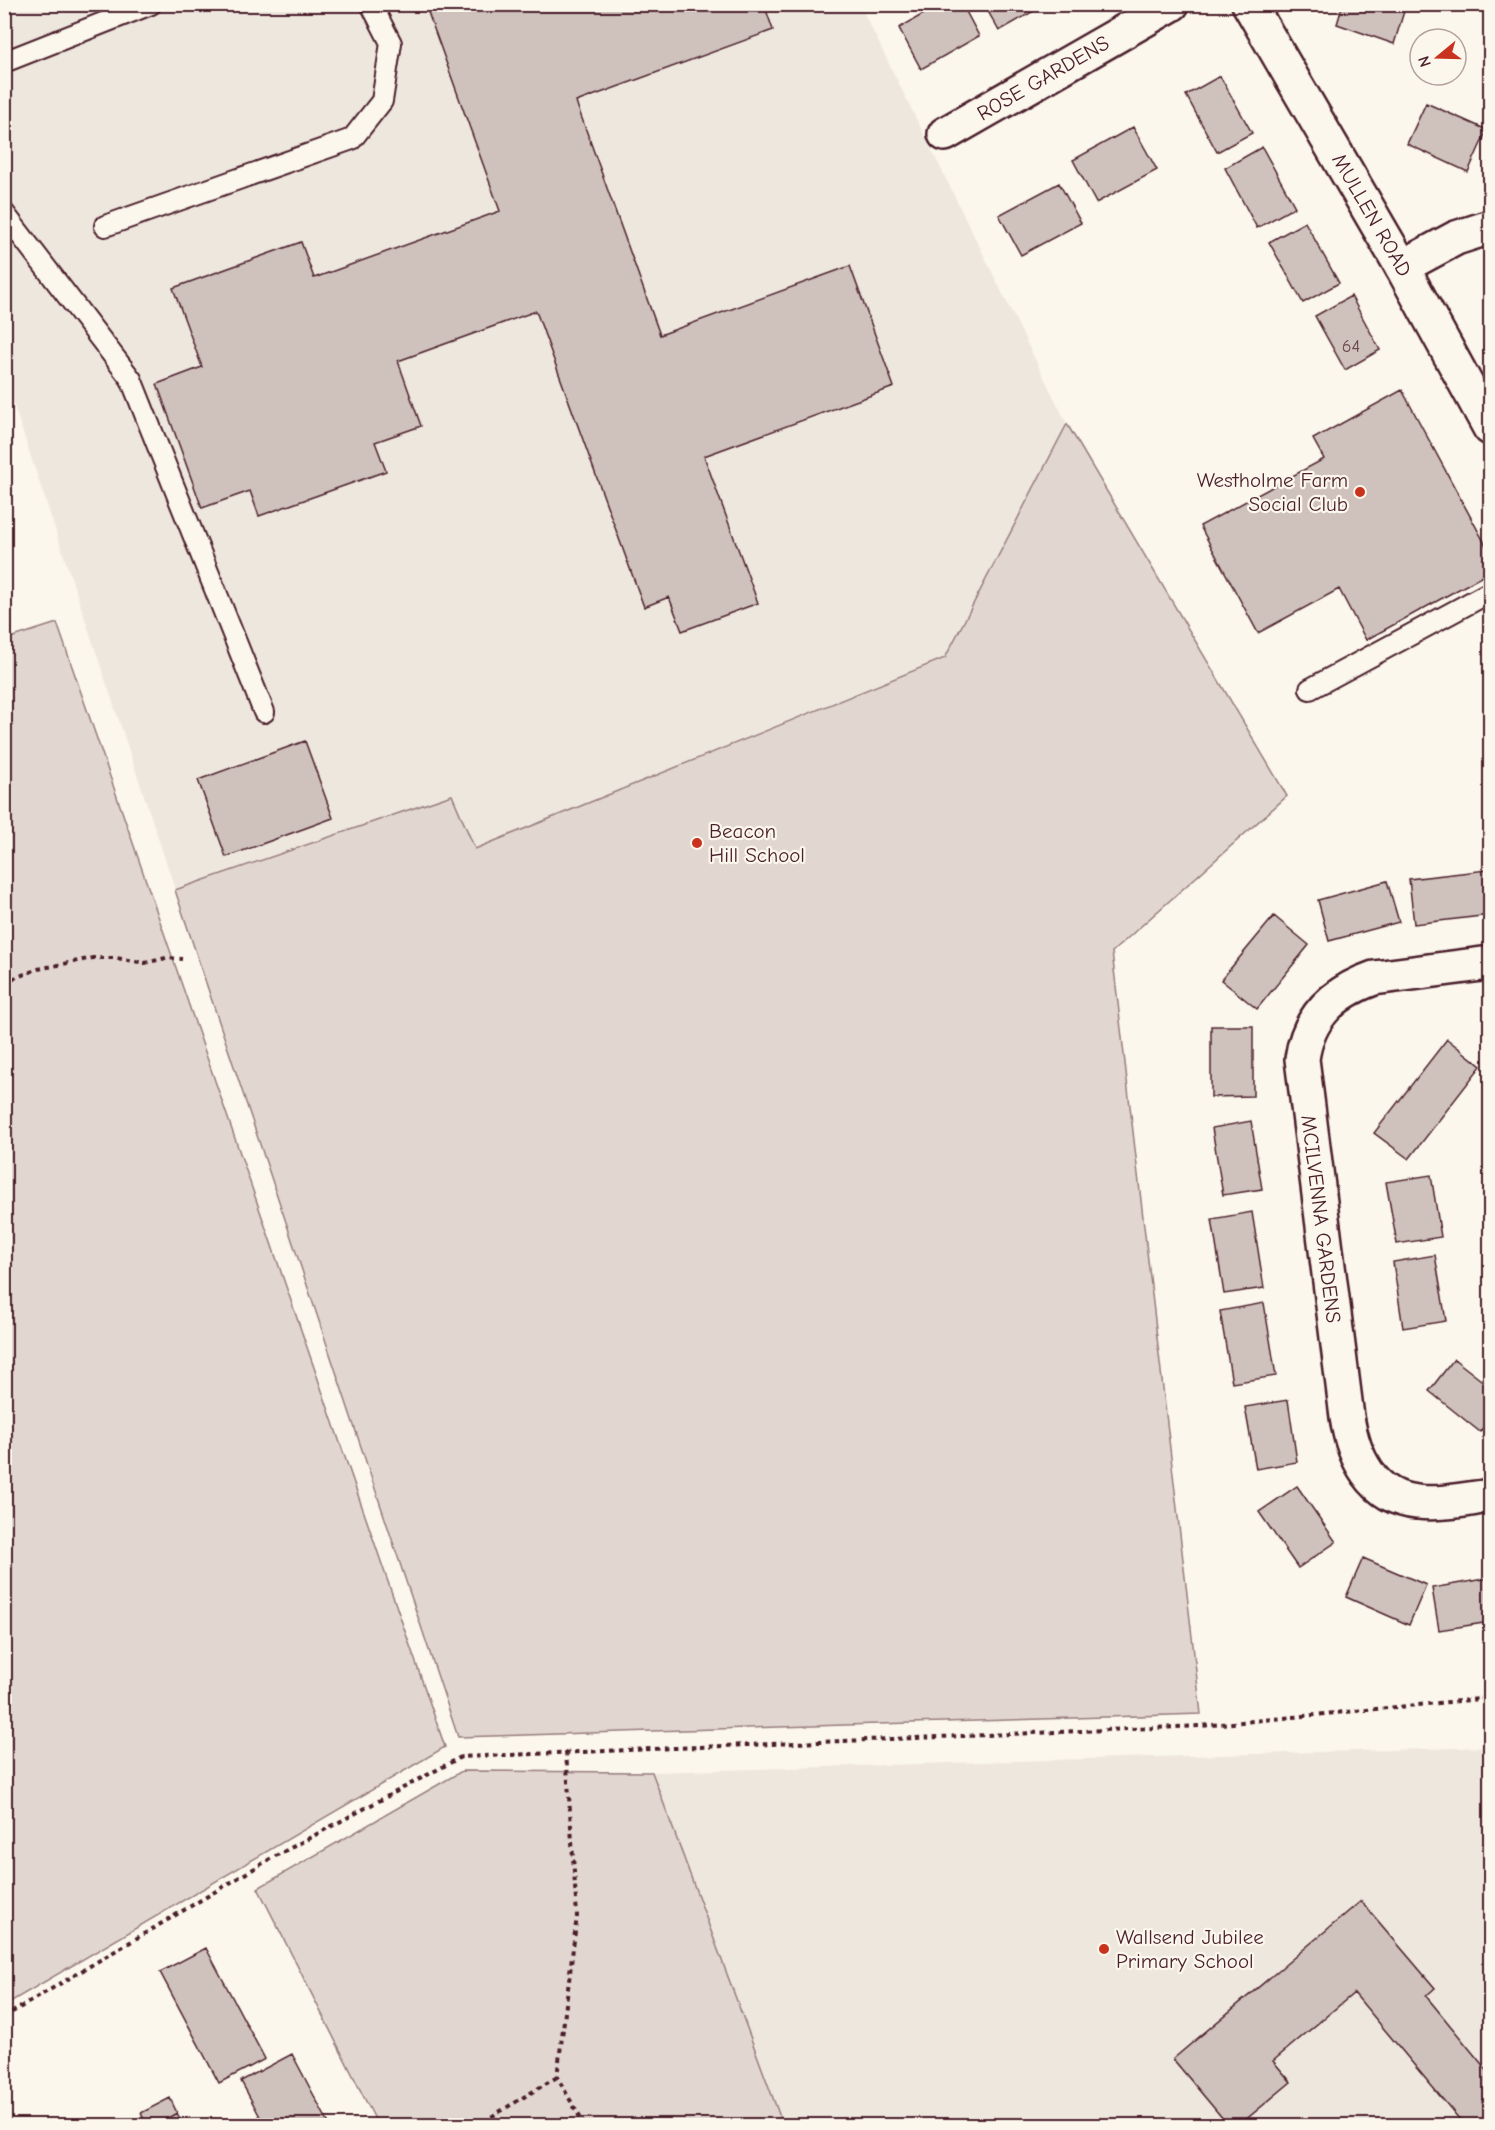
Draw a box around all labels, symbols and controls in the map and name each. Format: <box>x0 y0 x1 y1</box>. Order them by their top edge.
north arrow <box>1408 27 1468 87</box>
street label: ROSE GARDENS <box>973 31 1113 125</box>
text: N <box>1415 54 1435 69</box>
street label: MULLEN ROAD <box>1327 149 1417 281</box>
house number: 64 <box>1342 336 1360 357</box>
place label: Westholme Farm Social Club <box>1197 468 1348 516</box>
marker: Westholme Farm Social Club <box>1353 485 1367 499</box>
place label: Beacon Hill School <box>709 819 805 867</box>
marker: Beacon Hill School <box>690 836 704 850</box>
street label: MCILVENNA GARDENS <box>1296 1114 1346 1324</box>
place label: Wallsend Jubilee Primary School <box>1116 1925 1264 1973</box>
marker: Wallsend Jubilee Primary School <box>1097 1942 1111 1956</box>

